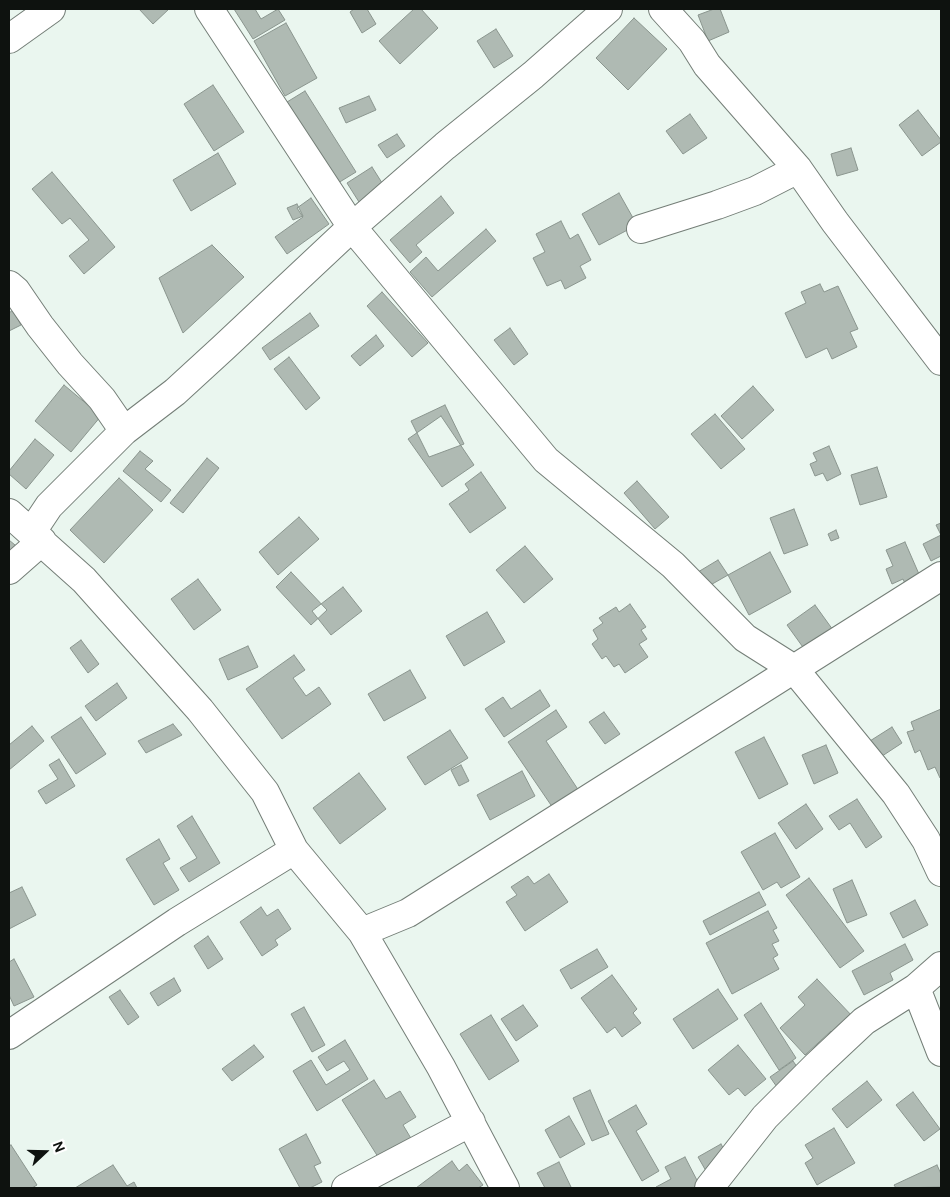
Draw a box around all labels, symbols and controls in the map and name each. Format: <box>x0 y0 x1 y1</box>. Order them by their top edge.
north arrow <box>20 1127 70 1177</box>
text: N <box>49 1139 69 1155</box>

